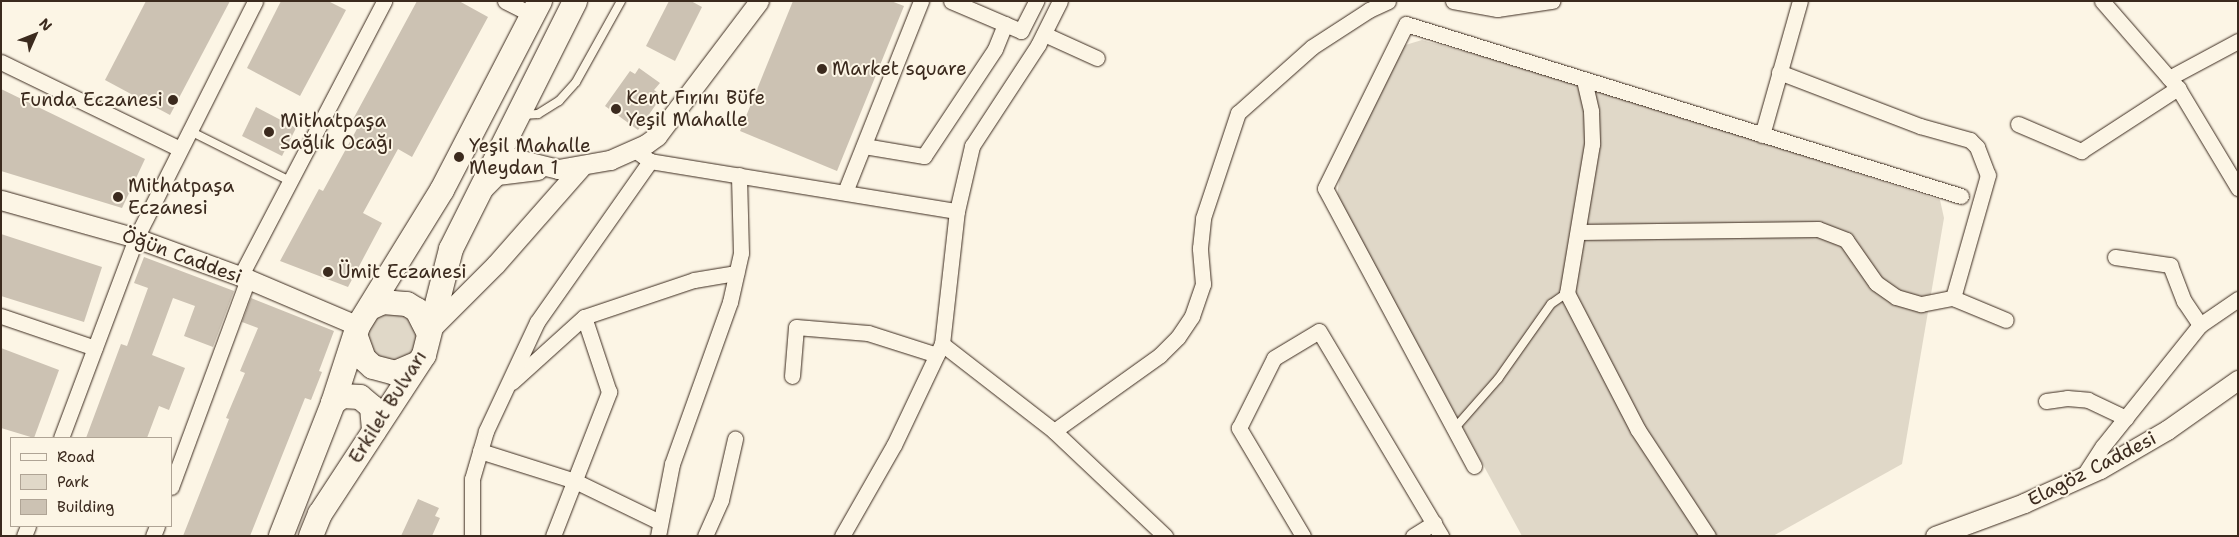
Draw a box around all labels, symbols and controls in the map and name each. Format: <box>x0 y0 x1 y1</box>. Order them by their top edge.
north arrow <box>10 10 60 60</box>
text: N <box>35 14 56 35</box>
place label: Market square <box>832 58 967 80</box>
marker: Market square <box>816 63 828 75</box>
place label: Kent Fırını Büfe Yeşil Mahalle <box>626 87 765 131</box>
place label: Funda Eczanesi <box>20 89 163 111</box>
marker: Funda Eczanesi <box>167 94 179 106</box>
marker: Kent Fırını Büfe Yeşil Mahalle <box>610 103 622 115</box>
place label: Mithatpaşa Sağlık Ocağı <box>280 110 393 154</box>
marker: Mithatpaşa Sağlık Ocağı <box>262 125 276 139</box>
place label: Yeşil Mahalle Meydan 1 <box>469 135 591 179</box>
marker: Yeşil Mahalle Meydan 1 <box>453 151 465 163</box>
place label: Mithatpaşa Eczanesi <box>128 175 234 219</box>
marker: Mithatpaşa Eczanesi <box>112 191 124 203</box>
street label: Öğün Caddesi <box>119 224 245 288</box>
place label: Ümit Eczanesi <box>338 261 467 283</box>
marker: Ümit Eczanesi <box>322 266 334 278</box>
street label: Erkilet Bulvarı <box>344 346 432 468</box>
street label: Elagöz Caddesi <box>2024 427 2160 511</box>
legend <box>10 437 172 527</box>
text: Road <box>57 447 95 467</box>
text: Park <box>57 472 89 492</box>
text: Building <box>57 497 114 517</box>

